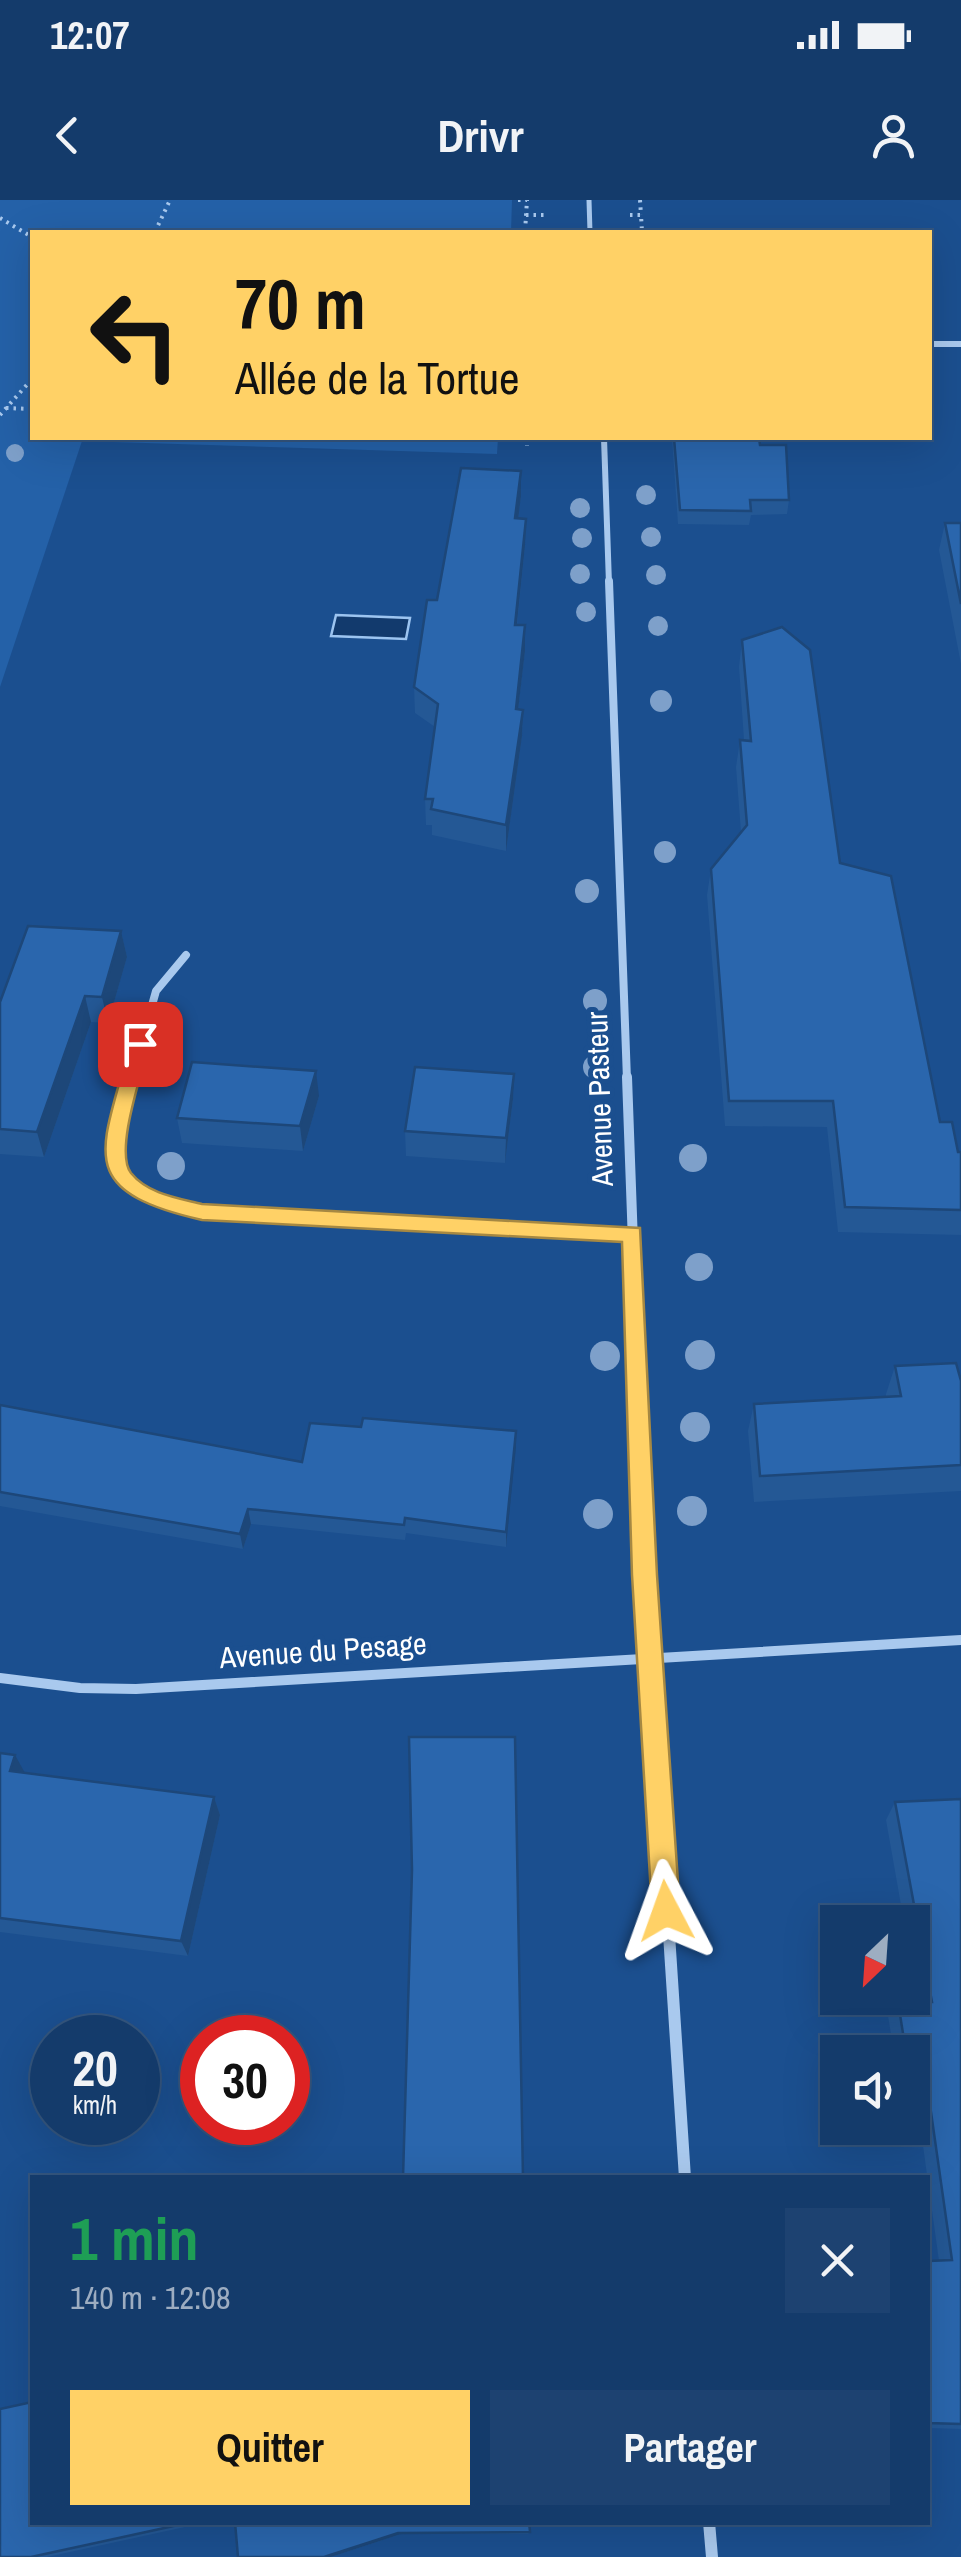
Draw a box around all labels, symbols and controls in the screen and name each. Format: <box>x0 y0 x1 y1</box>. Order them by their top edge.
text: 12:07 <box>50 10 130 61</box>
text: Drivr <box>437 105 524 166</box>
icon: back <box>40 108 95 163</box>
icon: person <box>866 108 921 163</box>
text: 70 m <box>235 257 366 351</box>
icon: left <box>70 270 200 400</box>
text: Allée de la Tortue <box>235 347 520 408</box>
pin <box>98 1002 183 1087</box>
street label: Avenue Pasteur <box>576 1010 622 1188</box>
icon: arrive <box>113 1017 168 1072</box>
street label: Avenue du Pesage <box>217 1623 428 1677</box>
position arrow <box>614 1859 718 1963</box>
north arrow <box>820 1905 930 2015</box>
map controls <box>820 1905 930 2145</box>
speed limit sign: 30 <box>180 2015 310 2145</box>
text: 20 <box>72 2034 118 2102</box>
button: sound <box>820 2035 930 2145</box>
text: km/h <box>73 2088 117 2122</box>
text: 1 min <box>70 2198 199 2279</box>
button: close <box>785 2208 890 2313</box>
text: 140 m · 12:08 <box>70 2276 230 2319</box>
button: Quitter <box>70 2390 470 2505</box>
button: Partager <box>490 2390 890 2505</box>

